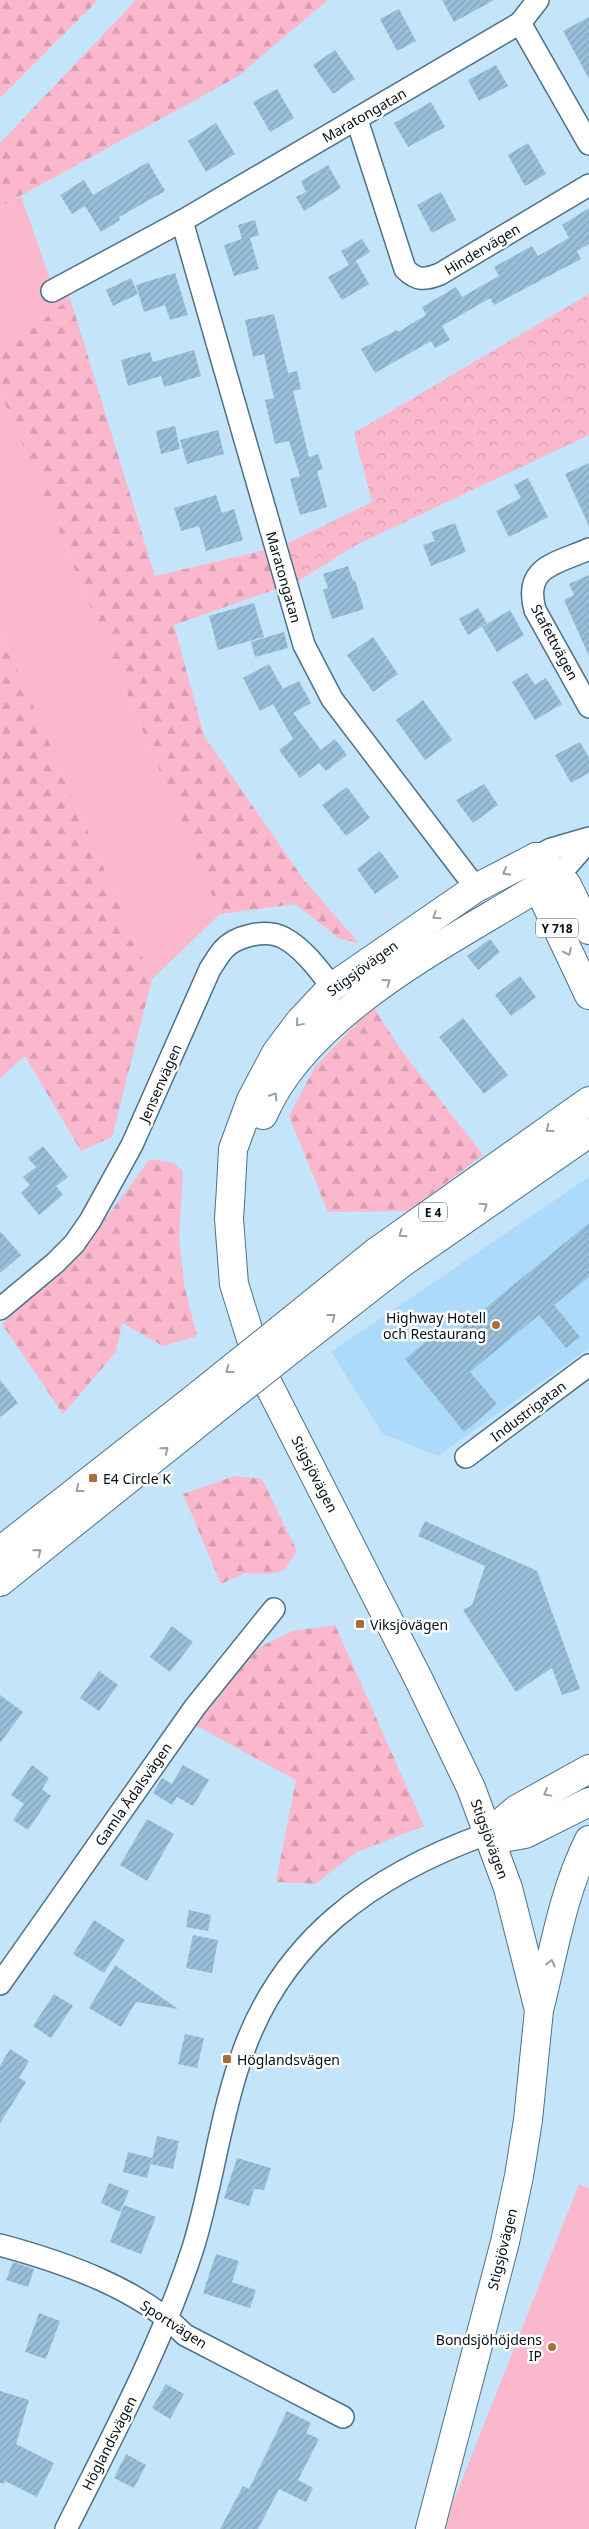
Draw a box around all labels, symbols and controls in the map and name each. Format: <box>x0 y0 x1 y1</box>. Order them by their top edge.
street label: Maratongatan <box>318 83 410 147</box>
street label: Hindervägen <box>441 219 523 279</box>
street label: Maratongatan <box>262 529 306 625</box>
street label: Stafettvägen <box>527 601 583 683</box>
one-way arrow <box>502 866 511 876</box>
one-way arrow <box>432 910 442 919</box>
road number: Y 718 <box>536 918 578 938</box>
street label: Stigsjövägen <box>323 936 401 1000</box>
one-way arrow <box>562 946 572 955</box>
one-way arrow <box>381 979 390 987</box>
one-way arrow <box>297 1017 305 1026</box>
street label: Jensenvägen <box>133 1041 186 1127</box>
one-way arrow <box>267 1092 277 1101</box>
one-way arrow <box>545 1123 555 1132</box>
road number: E 4 <box>419 1202 447 1222</box>
one-way arrow <box>479 1203 488 1212</box>
one-way arrow <box>399 1228 408 1237</box>
place label: Highway Hotell och Restaurang <box>383 1308 486 1343</box>
one-way arrow <box>326 1315 335 1323</box>
marker: Highway Hotell och Restaurang <box>490 1319 502 1331</box>
one-way arrow <box>226 1365 235 1374</box>
street label: Industrigatan <box>486 1376 570 1446</box>
street label: Stigsjövägen <box>288 1432 342 1516</box>
one-way arrow <box>159 1448 168 1456</box>
place label: E4 Circle K <box>103 1469 171 1488</box>
marker: E4 Circle K <box>87 1472 99 1484</box>
one-way arrow <box>76 1483 85 1491</box>
one-way arrow <box>32 1549 41 1557</box>
place label: Viksjövägen <box>370 1615 448 1634</box>
marker: Viksjövägen <box>354 1618 366 1630</box>
street label: Gamla Ådalsvägen <box>90 1739 176 1849</box>
one-way arrow <box>543 1787 552 1797</box>
street label: Stigsjövägen <box>467 1796 513 1882</box>
one-way arrow <box>545 1958 556 1967</box>
place label: Höglandsvägen <box>237 2050 340 2069</box>
marker: Höglandsvägen <box>221 2053 233 2065</box>
street label: Stigsjövägen <box>483 2206 521 2292</box>
street label: Sportvägen <box>137 2295 211 2353</box>
place label: Bondsjöhöjdens IP <box>436 2330 542 2365</box>
marker: Bondsjöhöjdens IP <box>546 2341 558 2353</box>
street label: Höglandsvägen <box>77 2393 141 2493</box>

